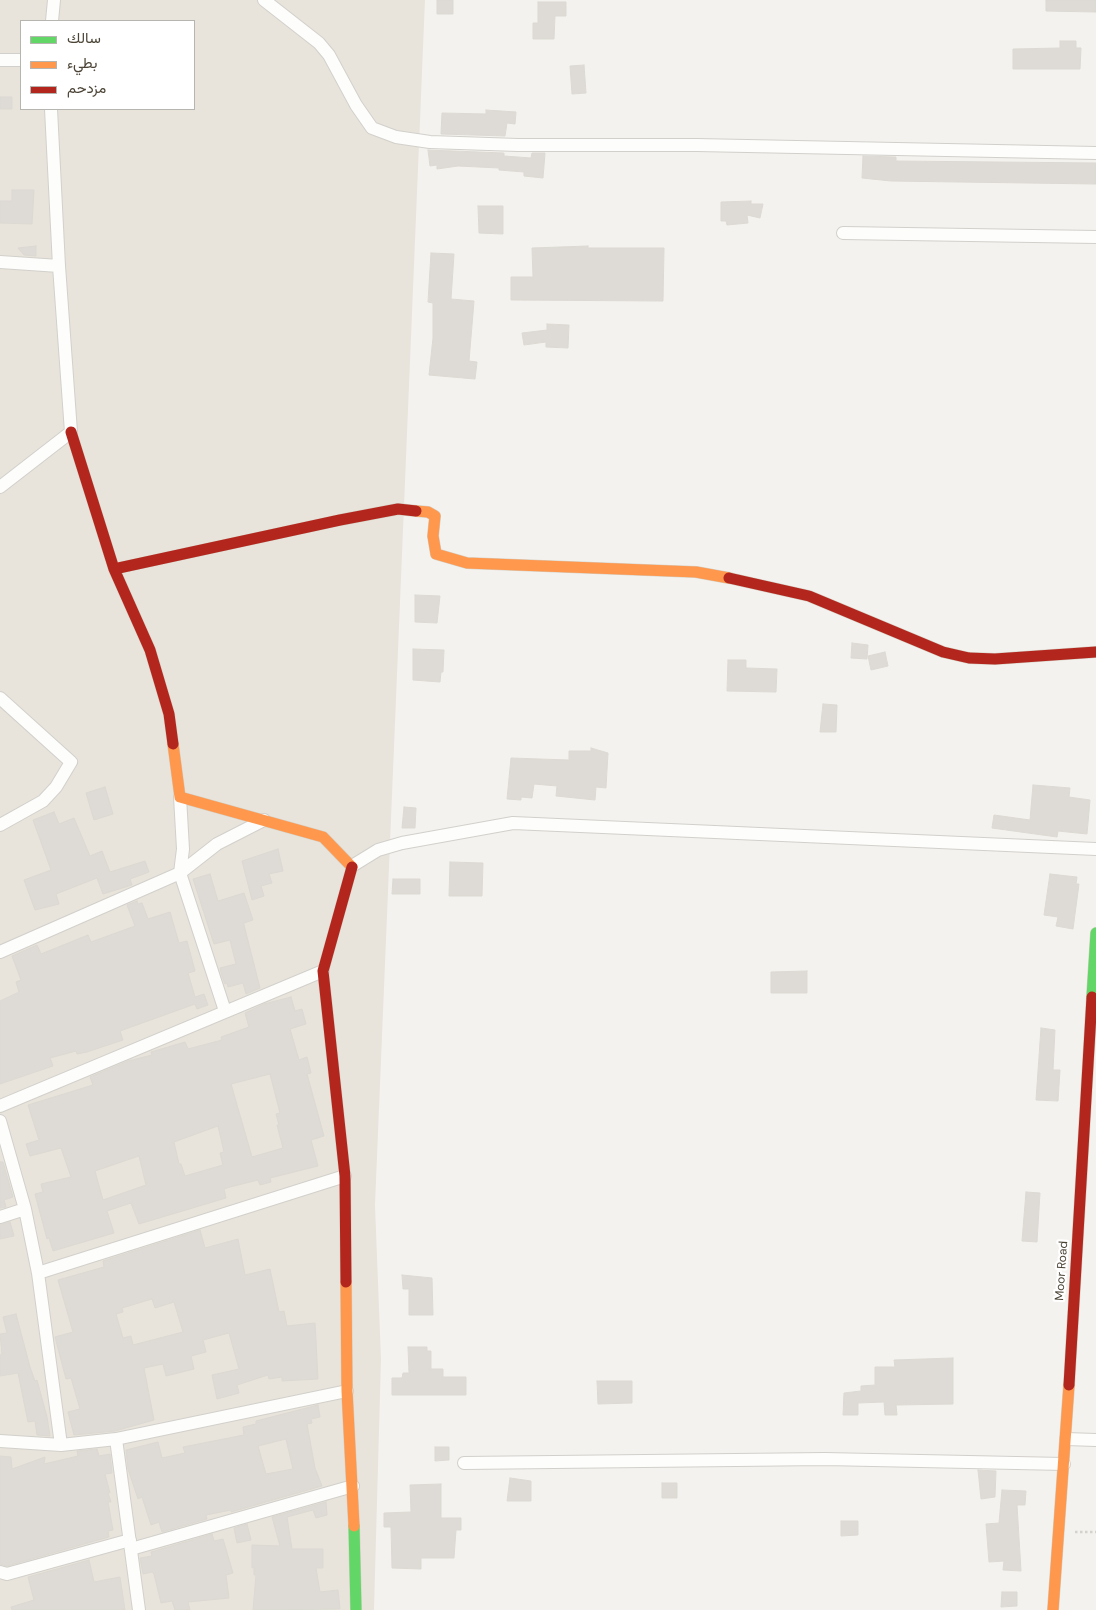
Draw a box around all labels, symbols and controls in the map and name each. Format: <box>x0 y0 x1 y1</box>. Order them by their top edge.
legend <box>20 20 195 110</box>
text: سالك <box>67 28 101 48</box>
text: بطيء <box>67 53 97 73</box>
text: مزدحم <box>67 78 106 98</box>
street label: Moor Road <box>1053 1241 1071 1301</box>

